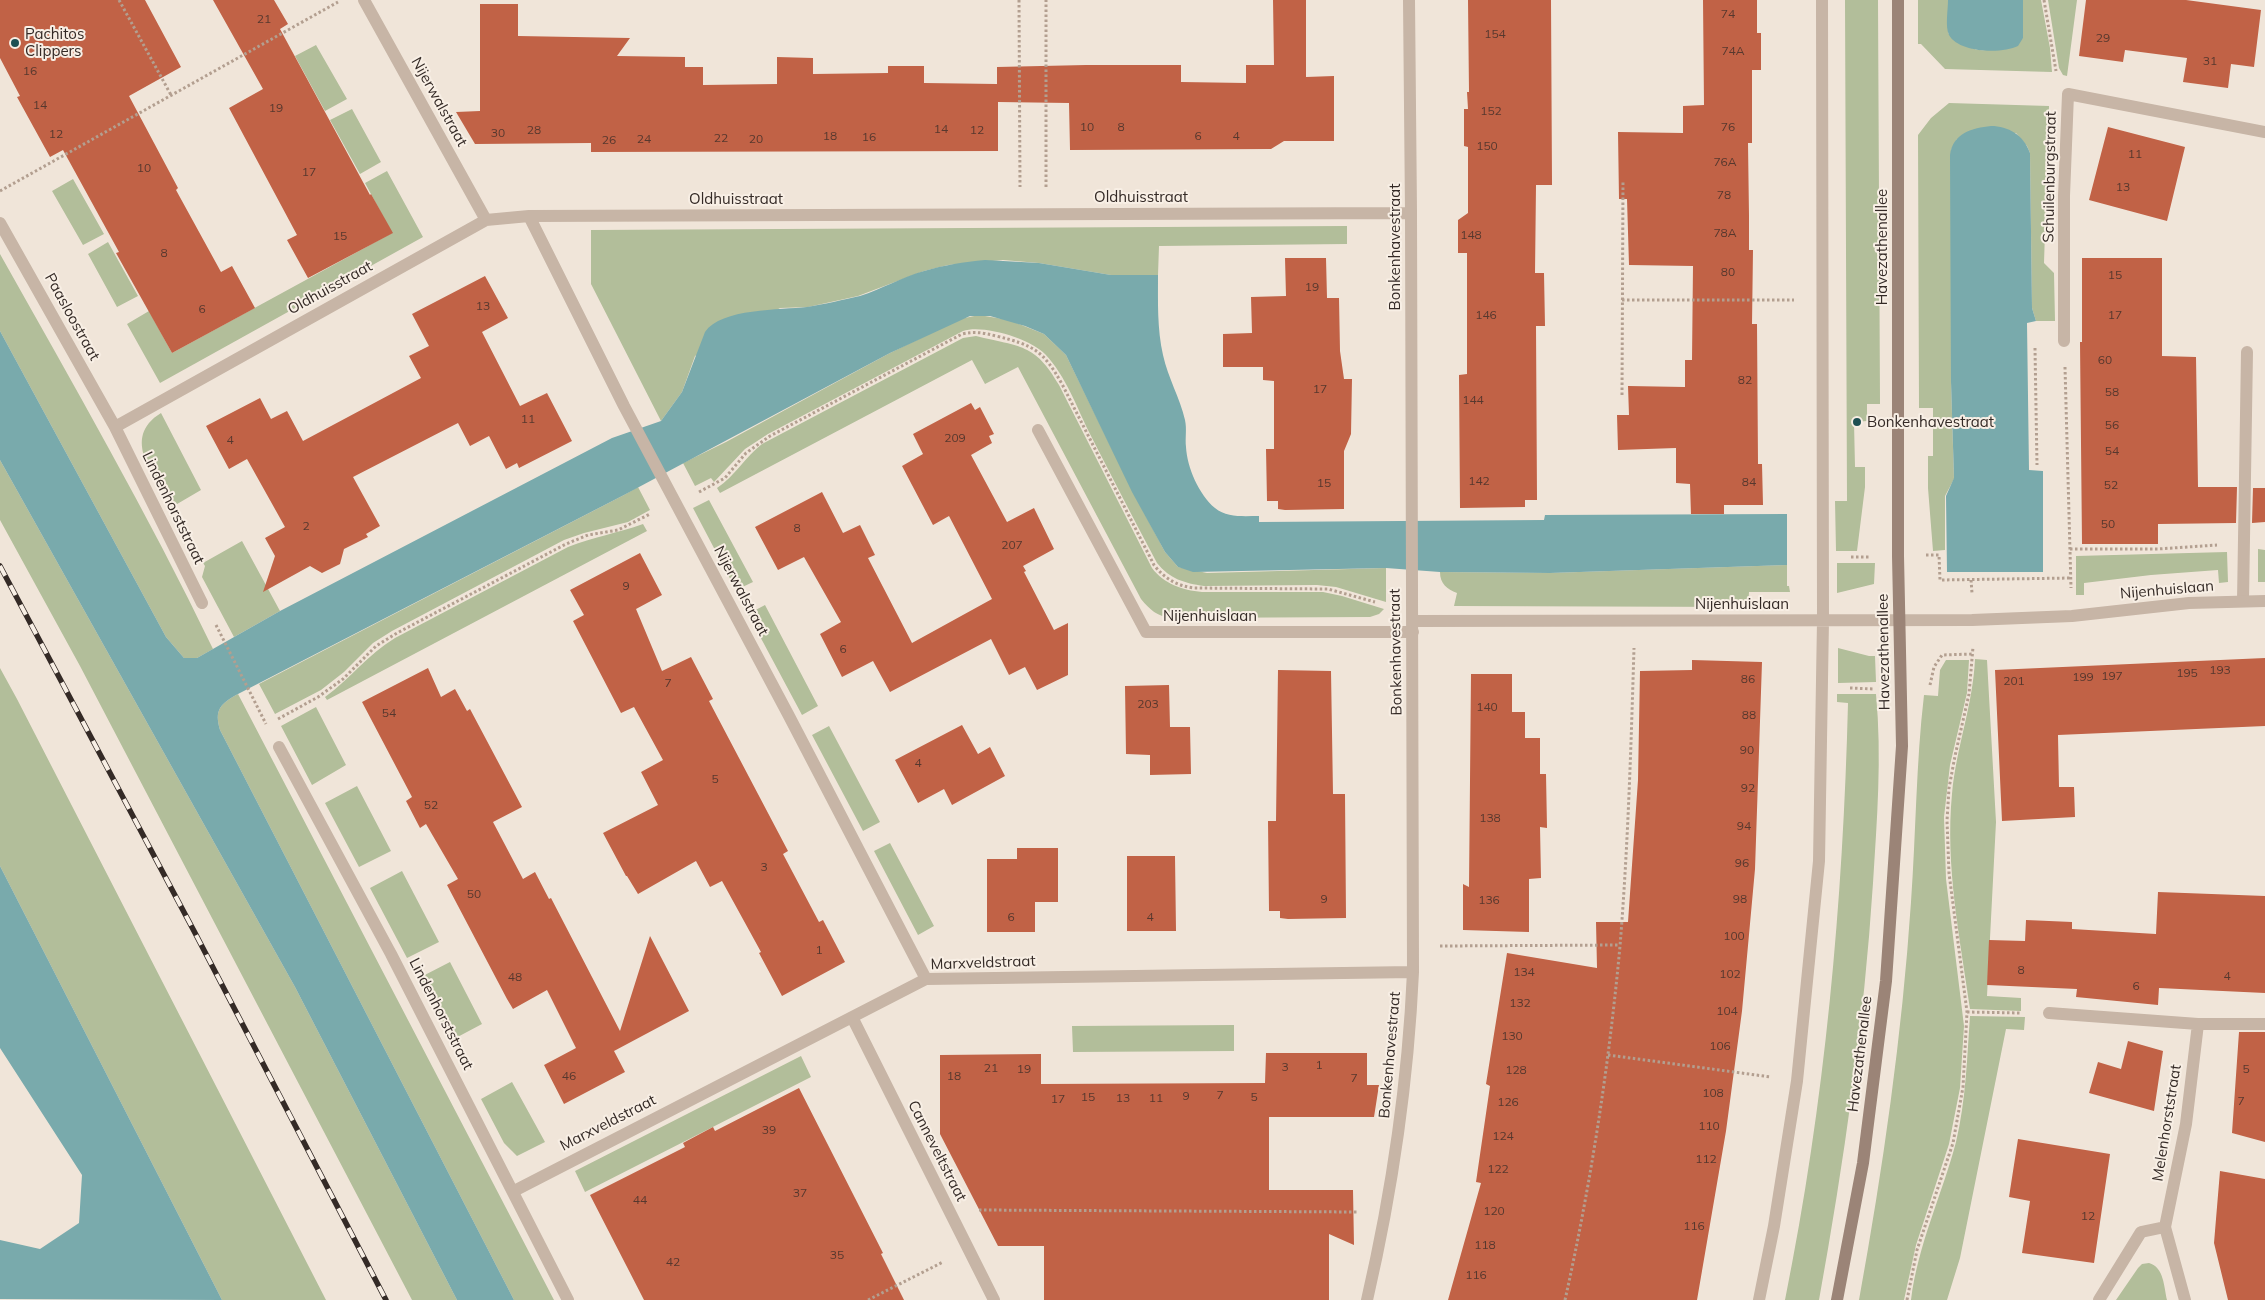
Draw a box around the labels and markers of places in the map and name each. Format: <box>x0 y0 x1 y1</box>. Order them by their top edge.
place label: Pachitos Clippers <box>25 25 84 60</box>
marker: Pachitos Clippers <box>9 37 21 49</box>
place label: Bonkenhavestraat <box>1867 413 1994 431</box>
marker: Bonkenhavestraat <box>1851 416 1863 428</box>

